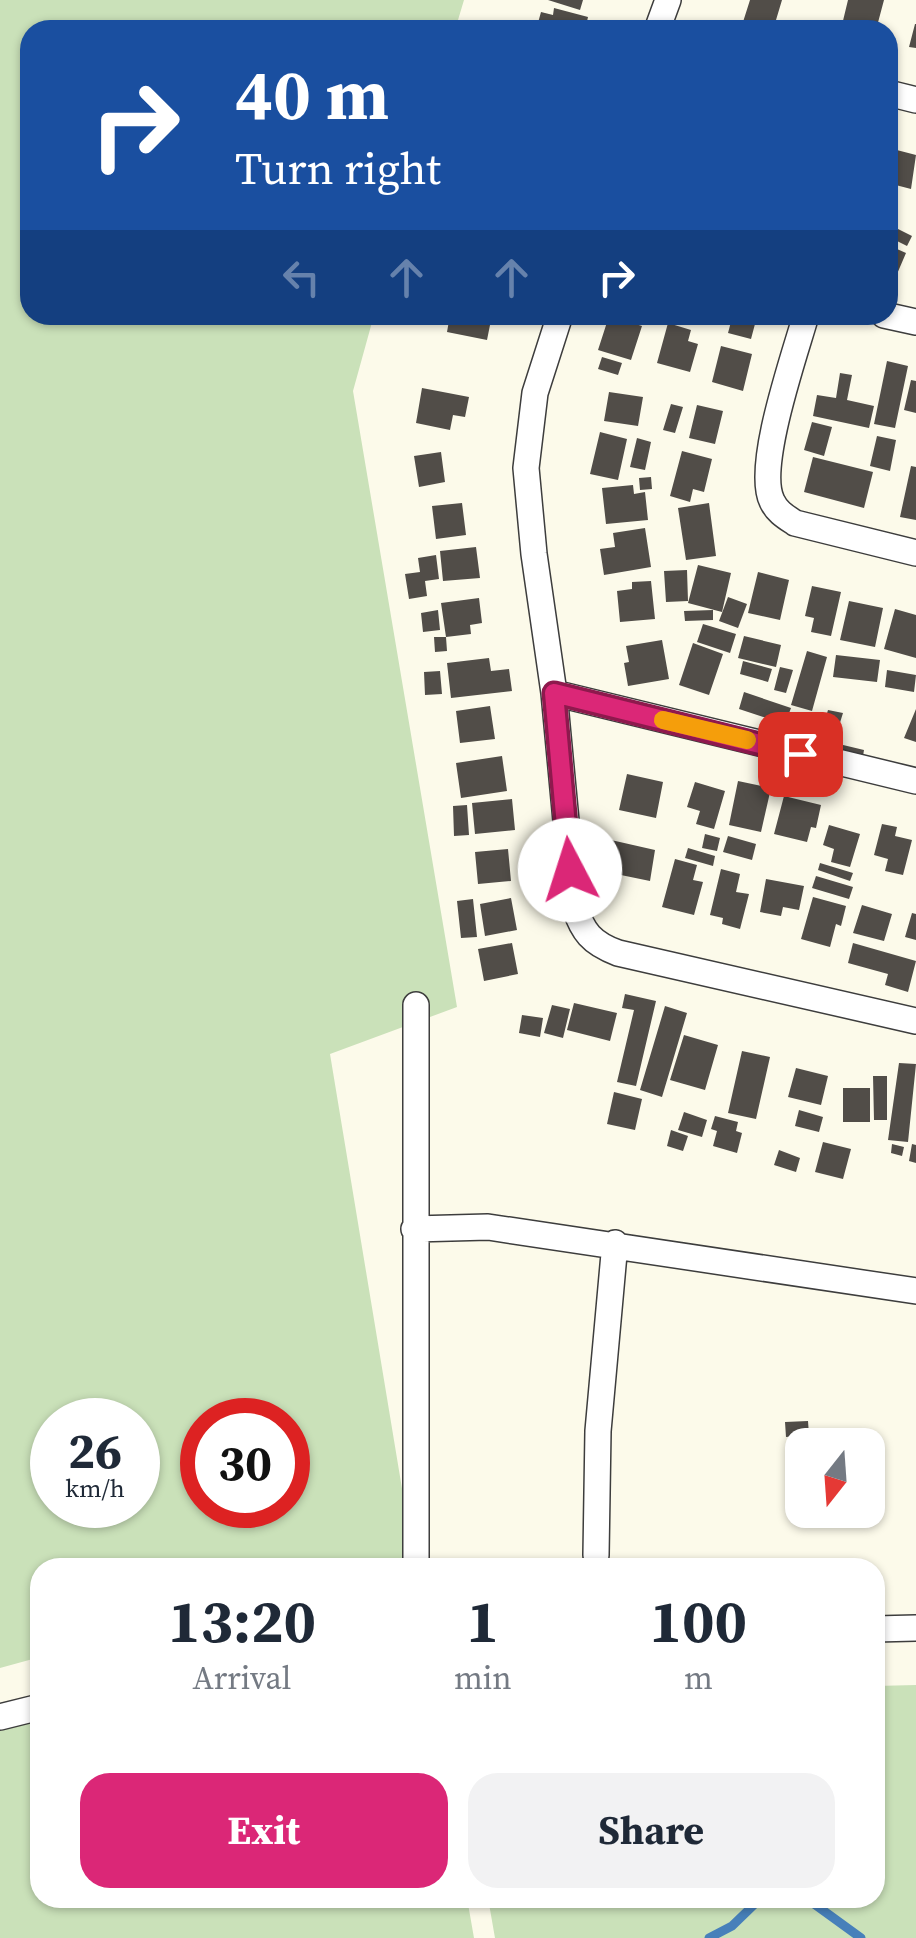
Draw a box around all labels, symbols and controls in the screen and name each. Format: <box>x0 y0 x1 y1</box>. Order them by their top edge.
text: 40 m <box>235 46 389 142</box>
icon: right <box>70 60 200 190</box>
text: Turn right <box>235 137 441 199</box>
icon: left <box>274 250 329 305</box>
icon: ahead <box>379 250 434 305</box>
icon: ahead <box>484 250 539 305</box>
icon: right <box>589 250 644 305</box>
pin <box>758 712 843 797</box>
icon: arrive <box>773 727 828 782</box>
position arrow <box>518 818 622 922</box>
speed limit sign: 30 <box>180 1398 310 1528</box>
text: 26 <box>68 1416 122 1485</box>
north arrow <box>785 1428 885 1528</box>
map controls <box>785 1428 885 1528</box>
text: km/h <box>65 1471 125 1505</box>
text: 13:20 <box>168 1580 316 1662</box>
text: 1 <box>466 1580 499 1662</box>
text: 100 <box>650 1580 747 1662</box>
text: Arrival <box>193 1656 291 1700</box>
text: min <box>454 1656 512 1700</box>
text: m <box>684 1656 713 1700</box>
button: Exit <box>80 1773 448 1888</box>
button: Share <box>468 1773 835 1888</box>

